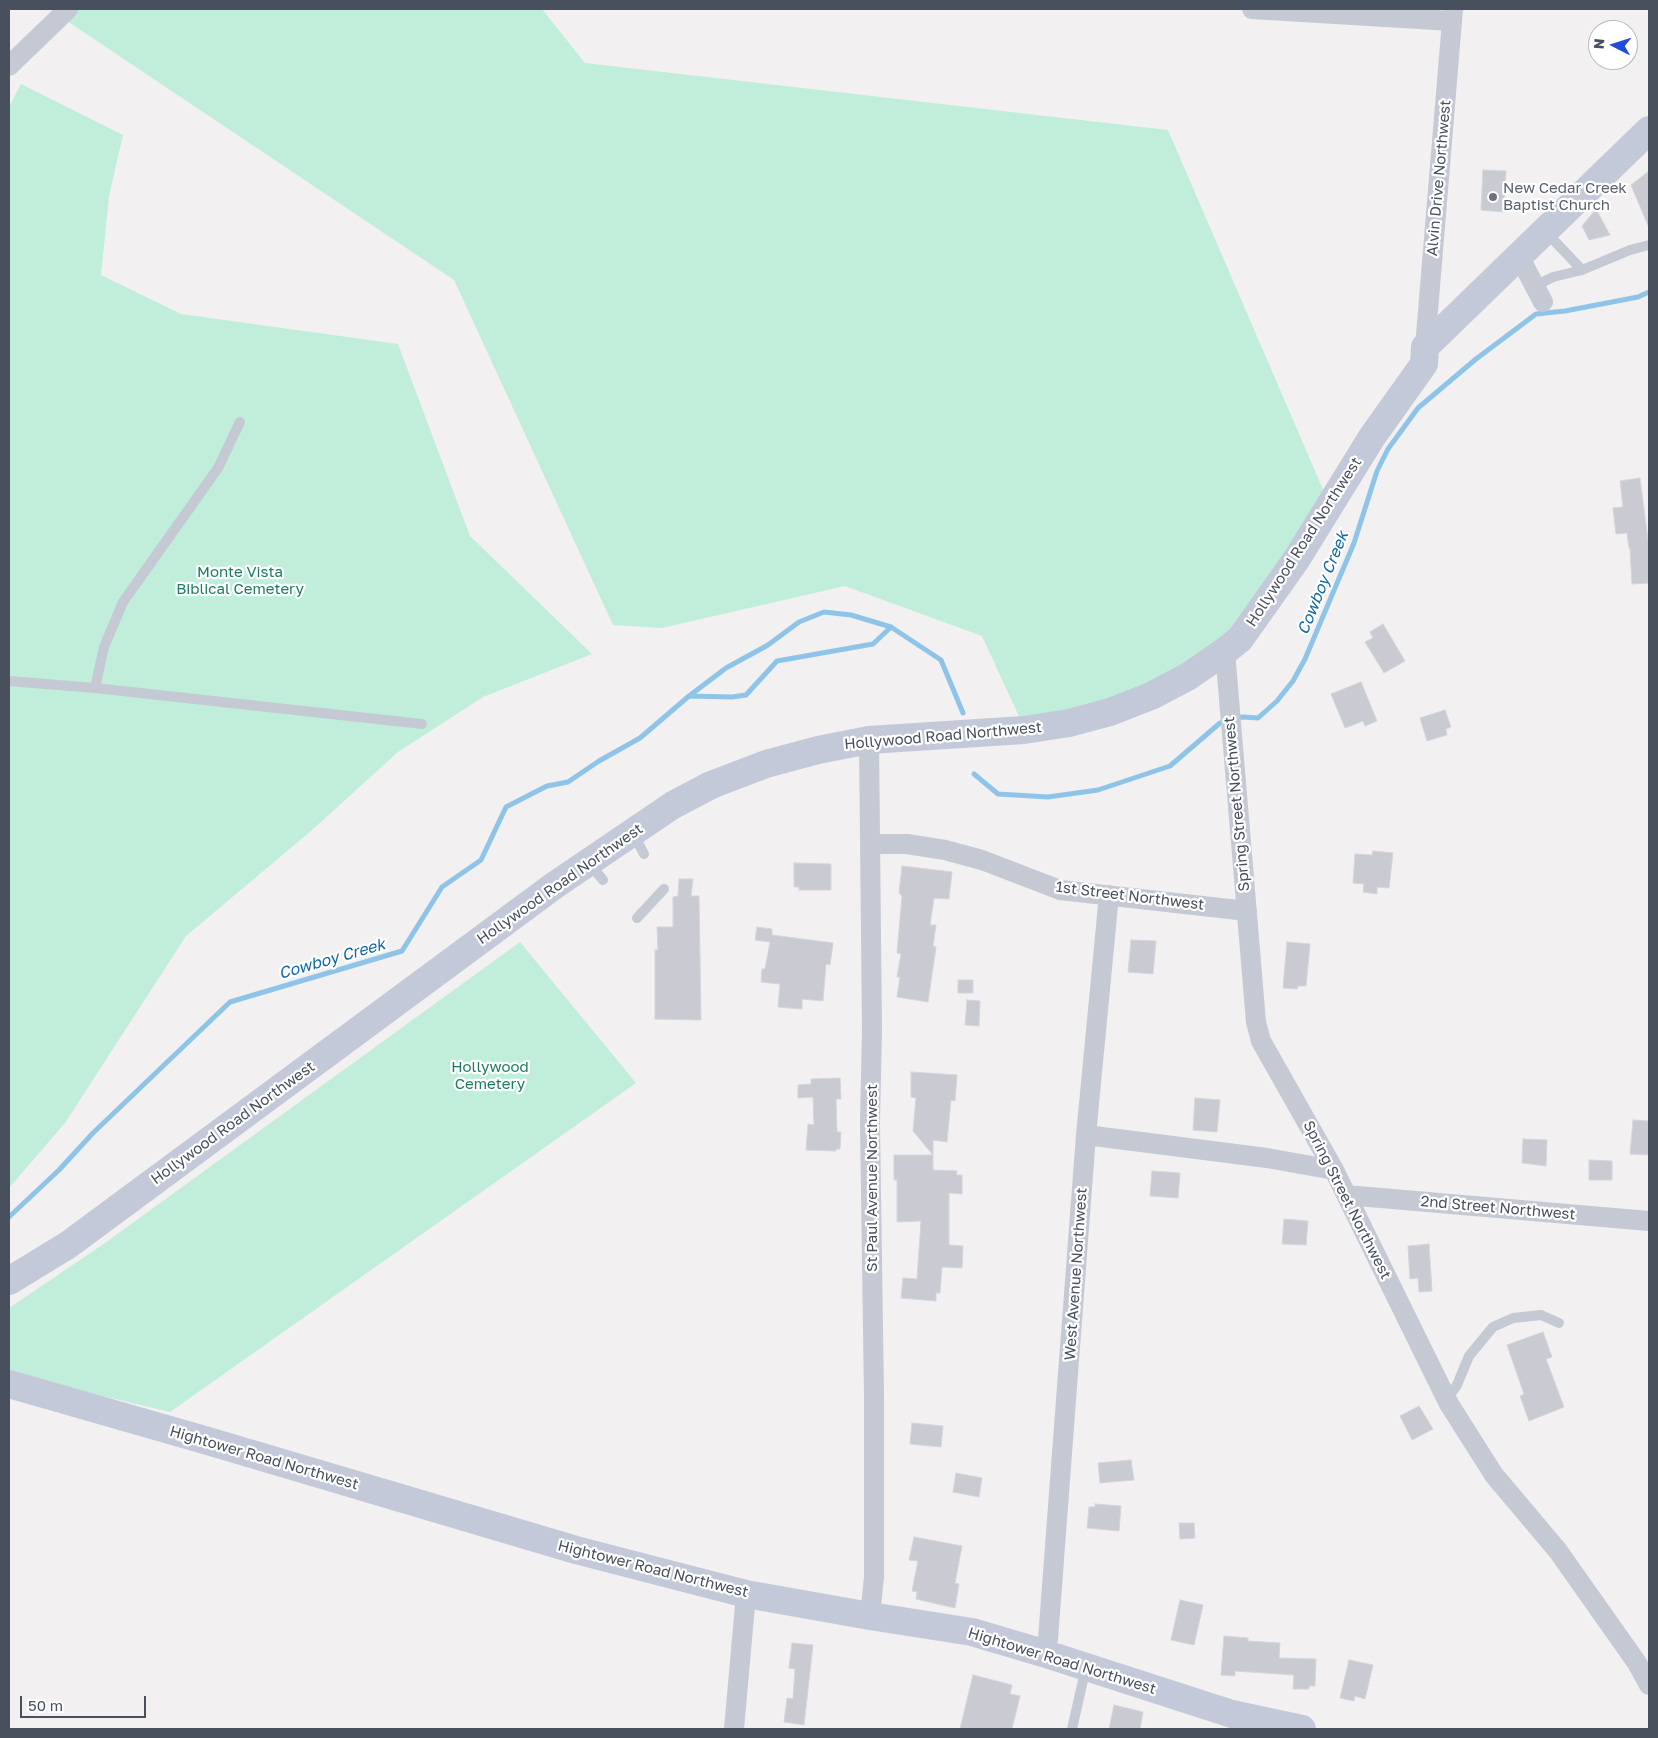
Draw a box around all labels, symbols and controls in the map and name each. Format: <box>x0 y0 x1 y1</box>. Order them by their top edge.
north arrow <box>1588 20 1638 70</box>
text: N <box>1590 38 1607 50</box>
street label: Alvin Drive Northwest <box>1423 99 1455 257</box>
place label: New Cedar Creek Baptist Church <box>1503 179 1627 214</box>
marker: New Cedar Creek Baptist Church <box>1487 191 1499 203</box>
street label: Hollywood Road Northwest <box>1242 454 1366 630</box>
water label: Cowboy Creek <box>1294 528 1352 638</box>
park label: Monte Vista Biblical Cemetery <box>176 563 304 598</box>
street label: Spring Street Northwest <box>1220 716 1254 892</box>
street label: Hollywood Road Northwest <box>844 718 1042 754</box>
street label: Hollywood Road Northwest <box>474 820 646 948</box>
street label: 1st Street Northwest <box>1055 878 1205 914</box>
water label: Cowboy Creek <box>277 935 387 983</box>
street label: Hollywood Road Northwest <box>148 1057 318 1189</box>
park label: Hollywood Cemetery <box>451 1058 529 1093</box>
street label: St Paul Avenue Northwest <box>863 1084 881 1272</box>
street label: Spring Street Northwest <box>1299 1118 1395 1282</box>
street label: West Avenue Northwest <box>1061 1187 1091 1361</box>
street label: 2nd Street Northwest <box>1420 1192 1576 1224</box>
street label: Hightower Road Northwest <box>167 1422 361 1494</box>
street label: Hightower Road Northwest <box>556 1537 750 1601</box>
street label: Hightower Road Northwest <box>966 1624 1158 1698</box>
scale bar <box>22 1686 149 1718</box>
text: 50 m <box>28 1696 63 1714</box>

